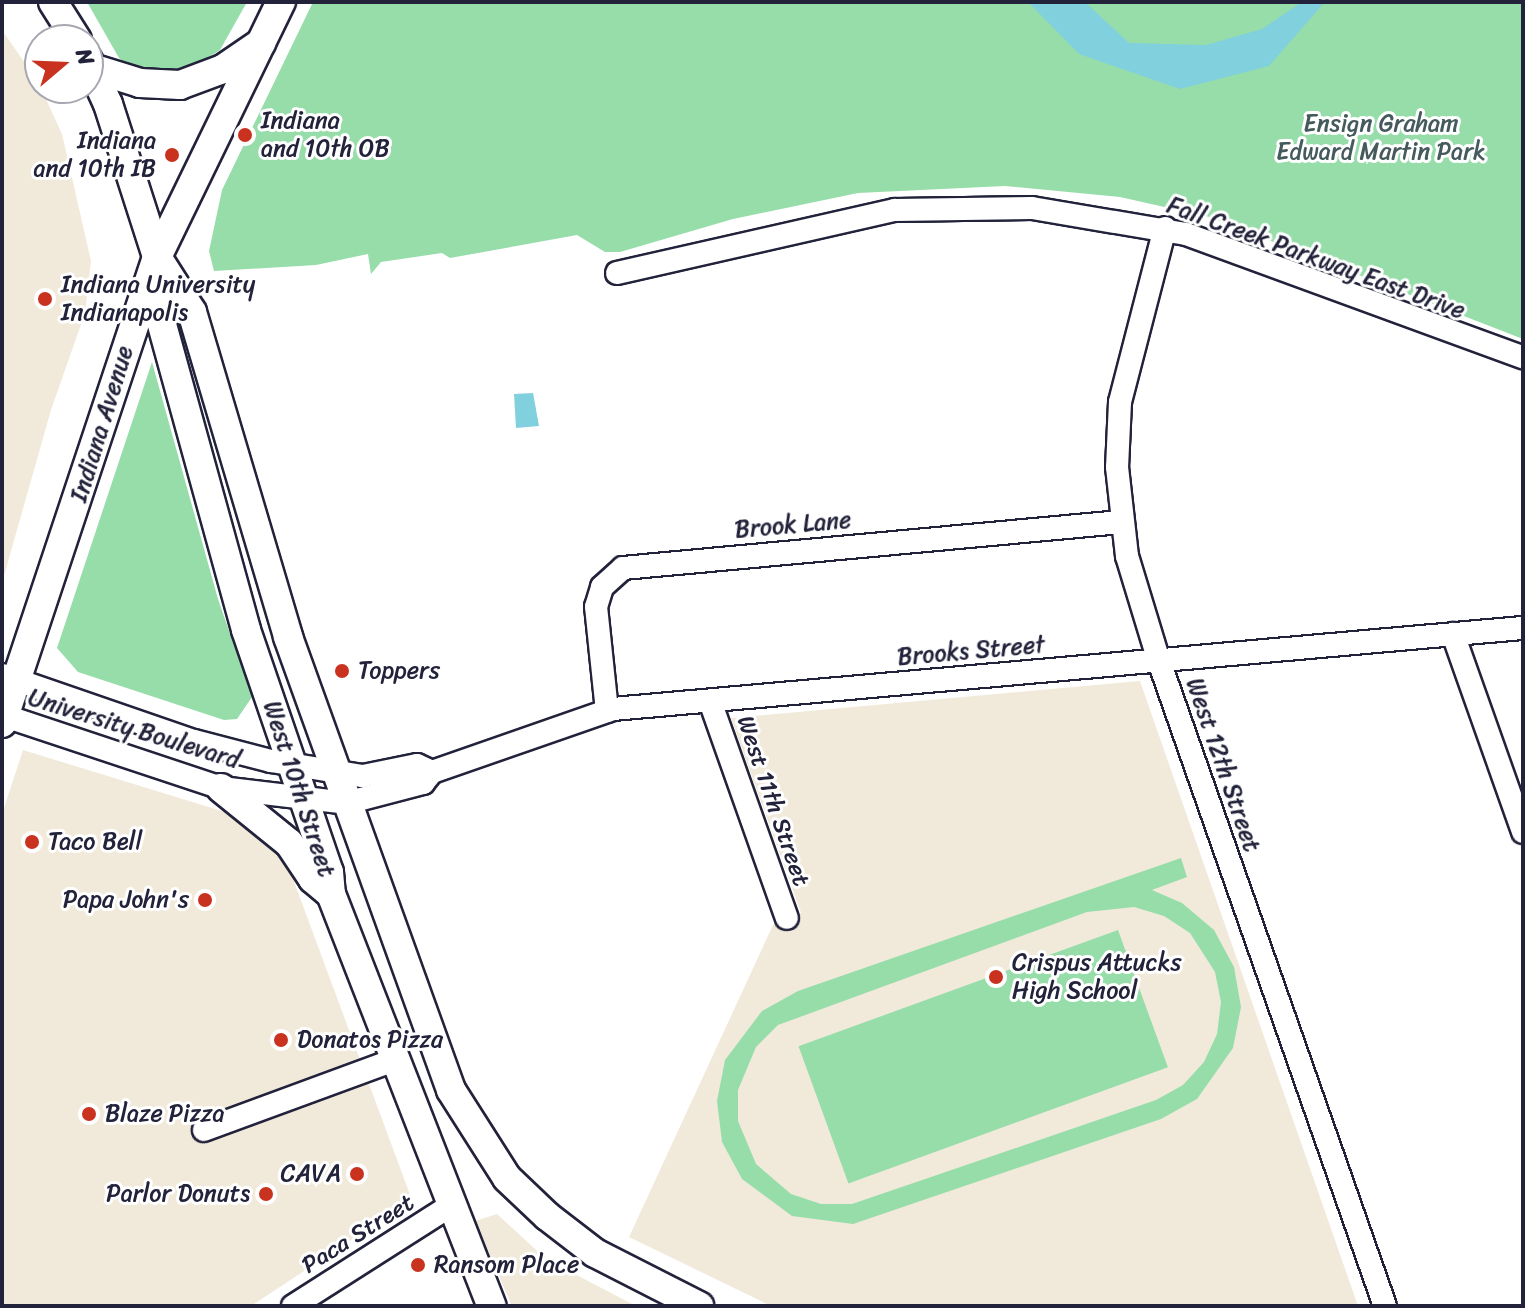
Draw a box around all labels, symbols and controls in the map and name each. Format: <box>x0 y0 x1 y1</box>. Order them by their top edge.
north arrow <box>24 24 104 104</box>
text: N <box>64 43 106 70</box>
place label: Indiana and 10th OB <box>261 107 390 163</box>
park label: Ensign Graham Edward Martin Park <box>1276 110 1486 166</box>
marker: Indiana and 10th OB <box>236 126 254 144</box>
place label: Indiana and 10th IB <box>33 127 156 183</box>
marker: Indiana and 10th IB <box>163 146 181 164</box>
street label: Fall Creek Parkway East Drive <box>1162 190 1470 326</box>
place label: Indiana University Indianapolis <box>61 271 255 327</box>
marker: Indiana University Indianapolis <box>36 290 54 308</box>
street label: Indiana Avenue <box>65 342 139 506</box>
street label: Brook Lane <box>734 506 852 544</box>
street label: Brooks Street <box>896 630 1046 672</box>
place label: Toppers <box>358 657 440 685</box>
marker: Toppers <box>333 662 351 680</box>
street label: West 12th Street <box>1180 674 1266 856</box>
street label: University Boulevard <box>25 683 243 775</box>
street label: West 10th Street <box>257 697 341 881</box>
street label: West 11th Street <box>730 712 816 890</box>
place label: Taco Bell <box>48 828 143 856</box>
marker: Taco Bell <box>23 833 41 851</box>
place label: Papa John's <box>64 886 189 914</box>
marker: Papa John's <box>196 891 214 909</box>
place label: Crispus Attucks High School <box>1012 949 1180 1005</box>
marker: Crispus Attucks High School <box>987 968 1005 986</box>
place label: Donatos Pizza <box>297 1026 443 1054</box>
marker: Donatos Pizza <box>272 1031 290 1049</box>
place label: Blaze Pizza <box>105 1100 225 1128</box>
marker: Blaze Pizza <box>80 1105 98 1123</box>
place label: CAVA <box>280 1160 341 1188</box>
marker: CAVA <box>348 1165 366 1183</box>
place label: Parlor Donuts <box>106 1180 250 1208</box>
marker: Parlor Donuts <box>257 1185 275 1203</box>
street label: Paca Street <box>297 1188 419 1280</box>
place label: Ransom Place <box>434 1251 579 1279</box>
marker: Ransom Place <box>409 1256 427 1274</box>

